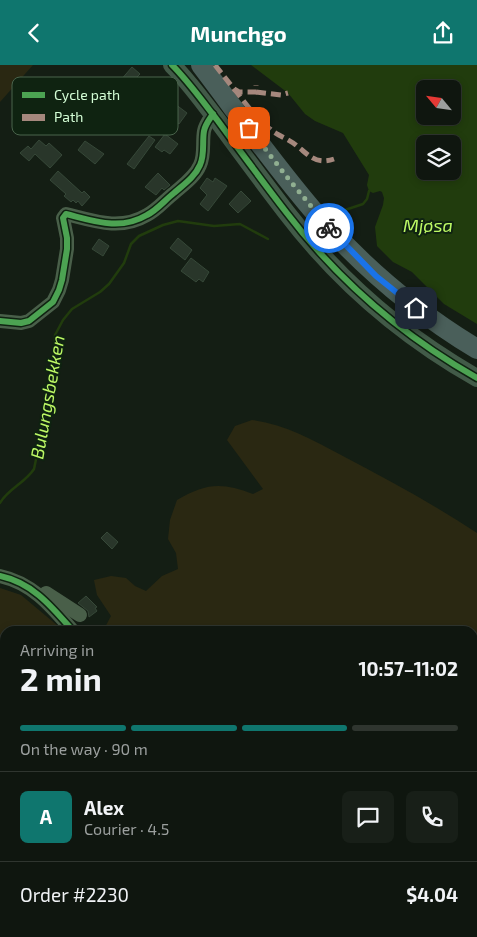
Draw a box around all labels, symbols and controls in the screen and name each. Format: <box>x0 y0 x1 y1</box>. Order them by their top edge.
icon: back <box>20 19 48 47</box>
icon: share <box>429 19 457 47</box>
text: Munchgo <box>190 20 287 46</box>
legend <box>12 77 178 135</box>
north arrow <box>416 80 461 125</box>
map controls <box>416 80 461 180</box>
text: Cycle path <box>54 86 120 103</box>
pin <box>228 107 270 149</box>
text: Path <box>54 108 83 125</box>
icon: bag <box>235 114 263 142</box>
button: layers <box>416 135 461 180</box>
courier <box>304 203 354 253</box>
icon: bike <box>315 214 343 242</box>
water label: Mjøsa <box>403 214 453 236</box>
pin <box>395 287 437 329</box>
icon: home <box>402 294 430 322</box>
water label: Bulungsbekken <box>25 333 69 461</box>
text: Arriving in <box>20 640 94 659</box>
text: 10:57–11:02 <box>358 657 458 680</box>
text: 2 min <box>20 659 102 697</box>
text: On the way · 90 m <box>20 739 148 758</box>
button: chat <box>342 791 394 843</box>
button: phone <box>406 791 458 843</box>
text: Alex <box>84 796 124 819</box>
text: A <box>40 805 52 828</box>
text: Courier · 4.5 <box>84 819 169 838</box>
text: Order #2230 <box>20 883 129 906</box>
text: $4.04 <box>406 883 458 906</box>

